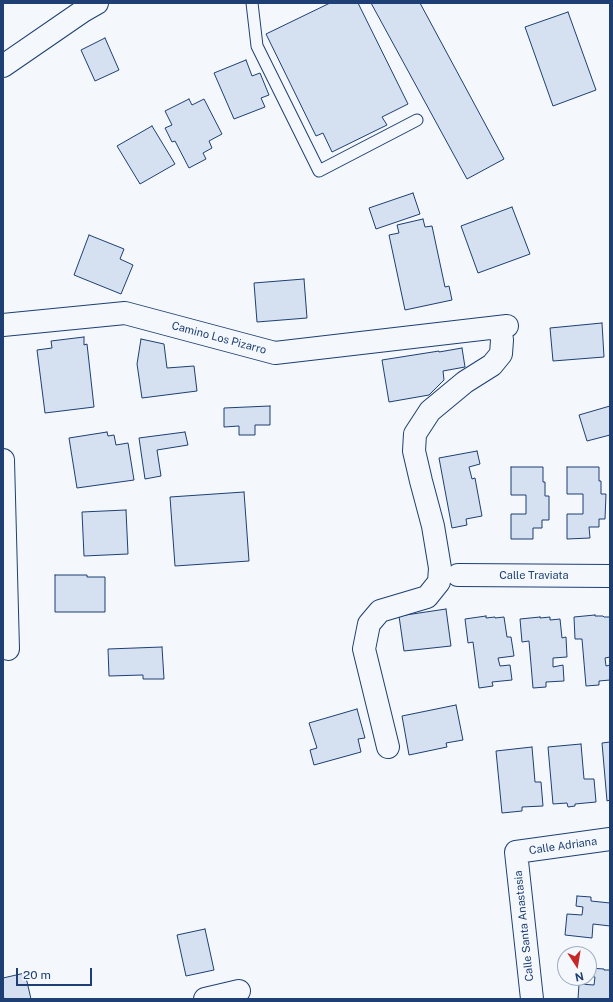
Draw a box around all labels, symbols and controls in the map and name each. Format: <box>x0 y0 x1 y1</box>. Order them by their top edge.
street label: Camino Los Pizarro <box>170 319 268 357</box>
street label: Calle Traviata <box>499 569 569 583</box>
street label: Calle Adriana <box>528 835 598 857</box>
street label: Calle Santa Anastasia <box>512 870 536 982</box>
north arrow <box>557 946 597 986</box>
scale bar <box>18 960 94 986</box>
text: 20 m <box>23 968 51 982</box>
text: N <box>574 970 585 984</box>

